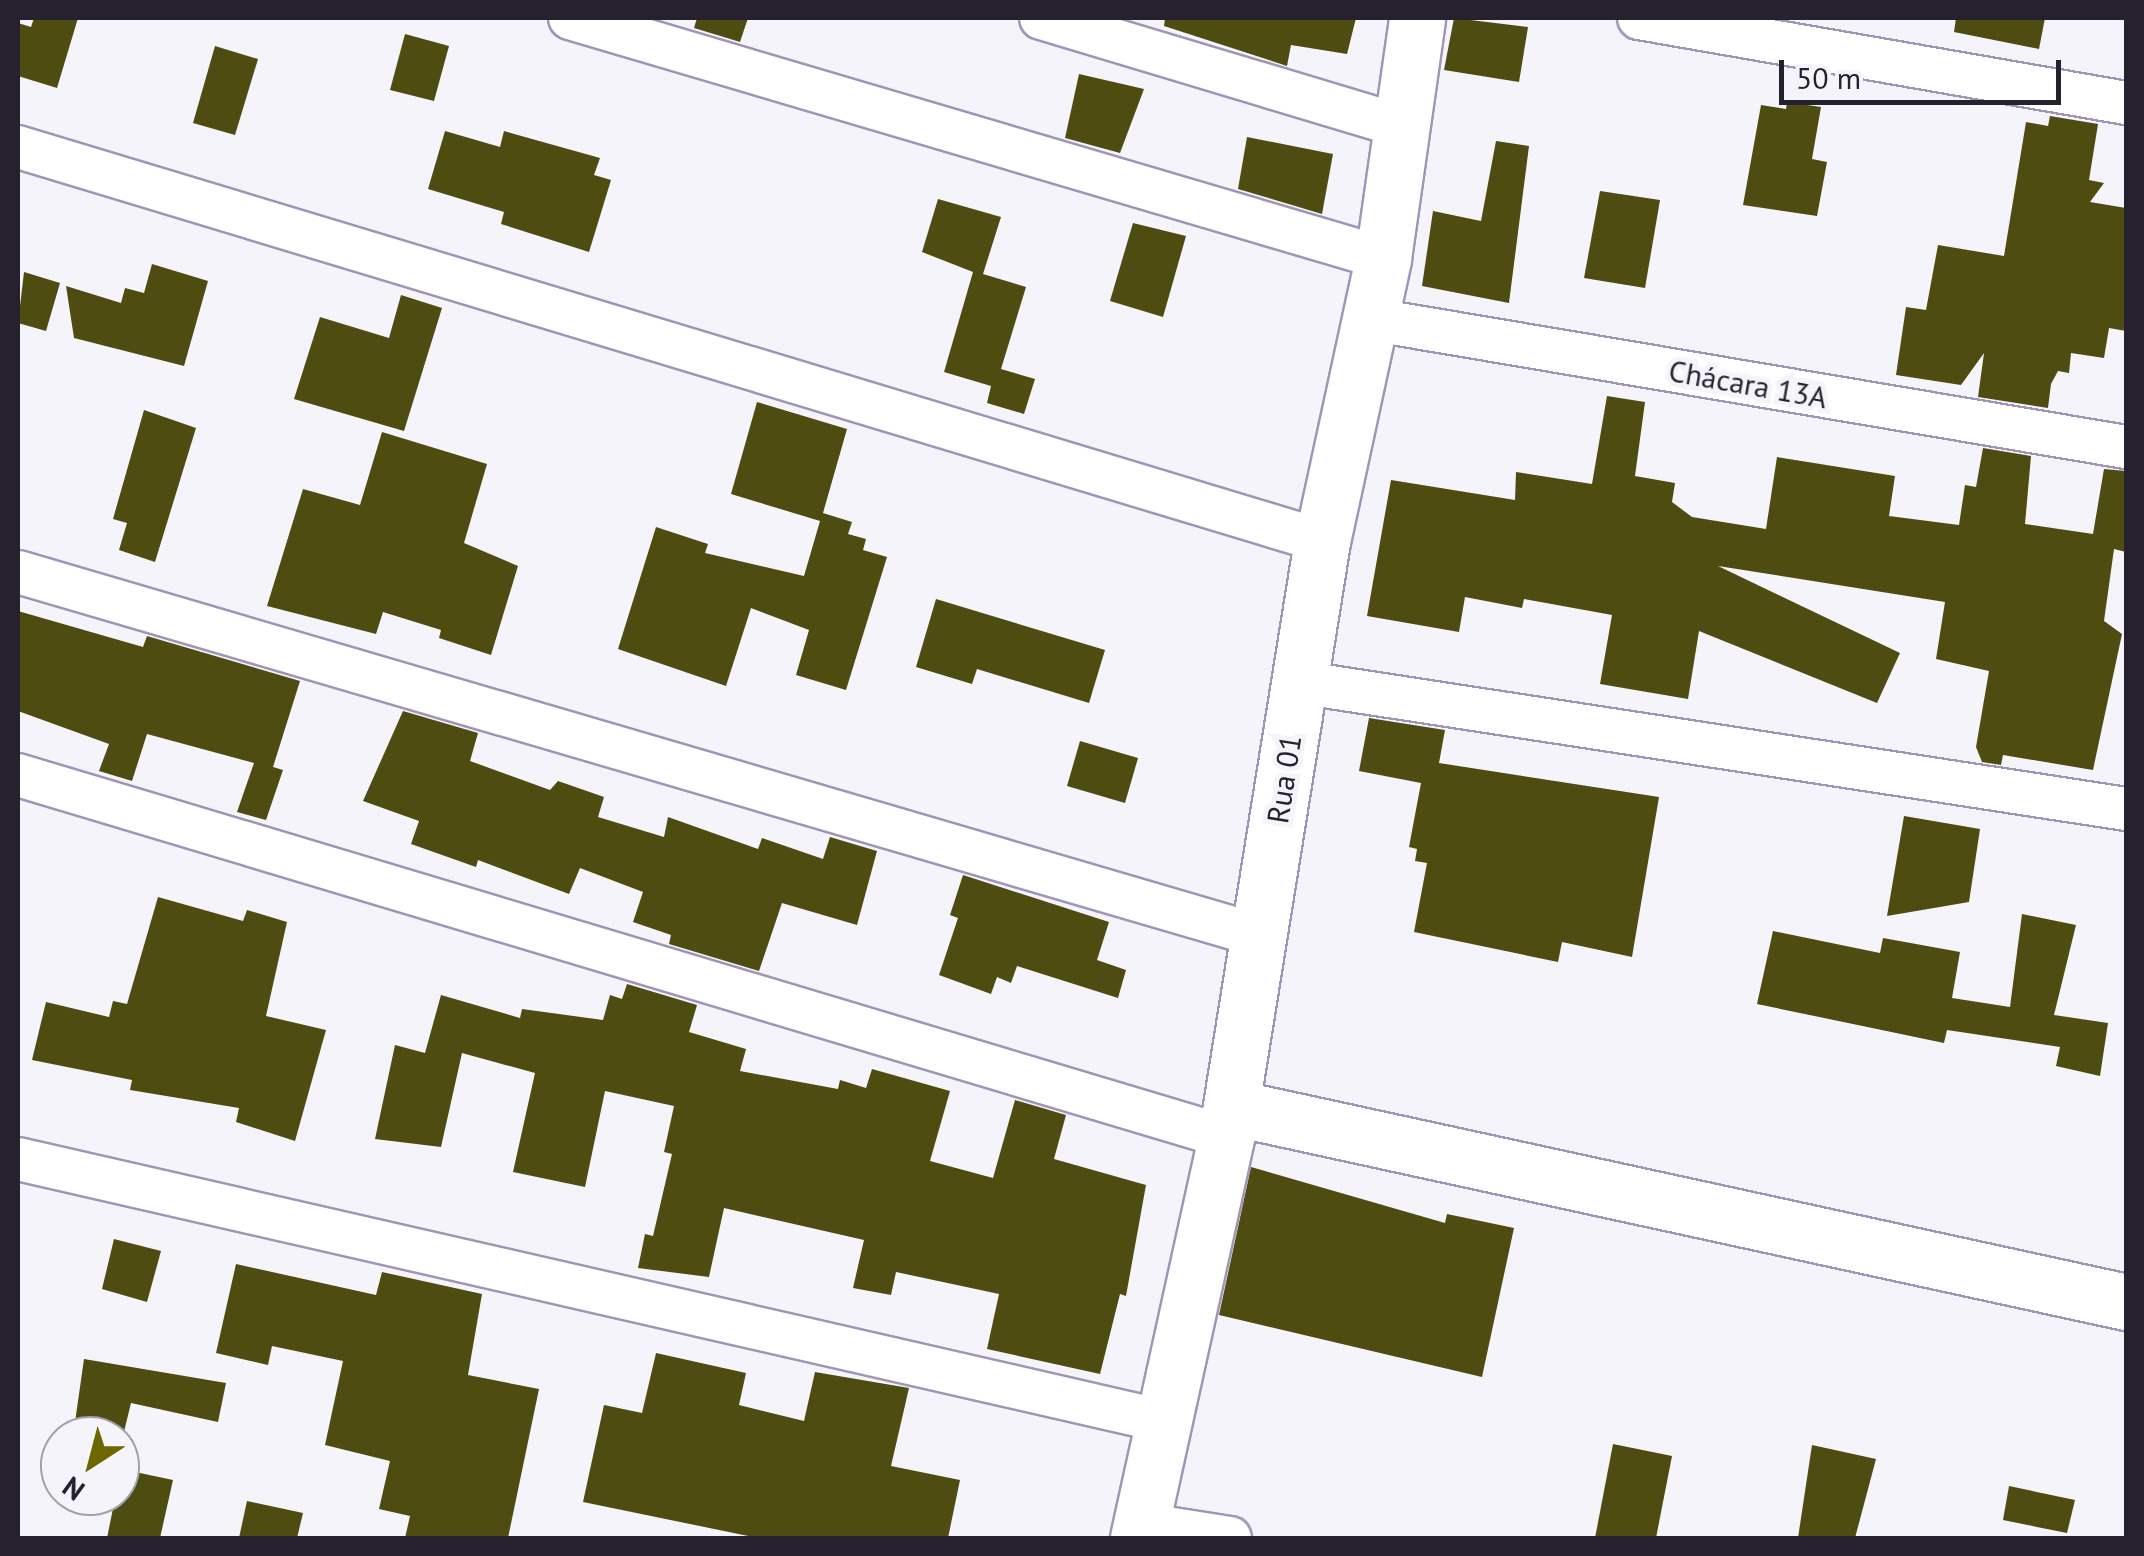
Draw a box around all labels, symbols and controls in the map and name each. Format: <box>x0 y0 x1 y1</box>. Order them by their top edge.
scale bar <box>1784 40 2066 102</box>
text: 50 m <box>1796 58 1861 97</box>
street label: Chácara 13A <box>1666 352 1830 416</box>
street label: Rua 01 <box>1259 732 1309 826</box>
north arrow <box>40 1416 140 1516</box>
text: N <box>55 1469 92 1509</box>

